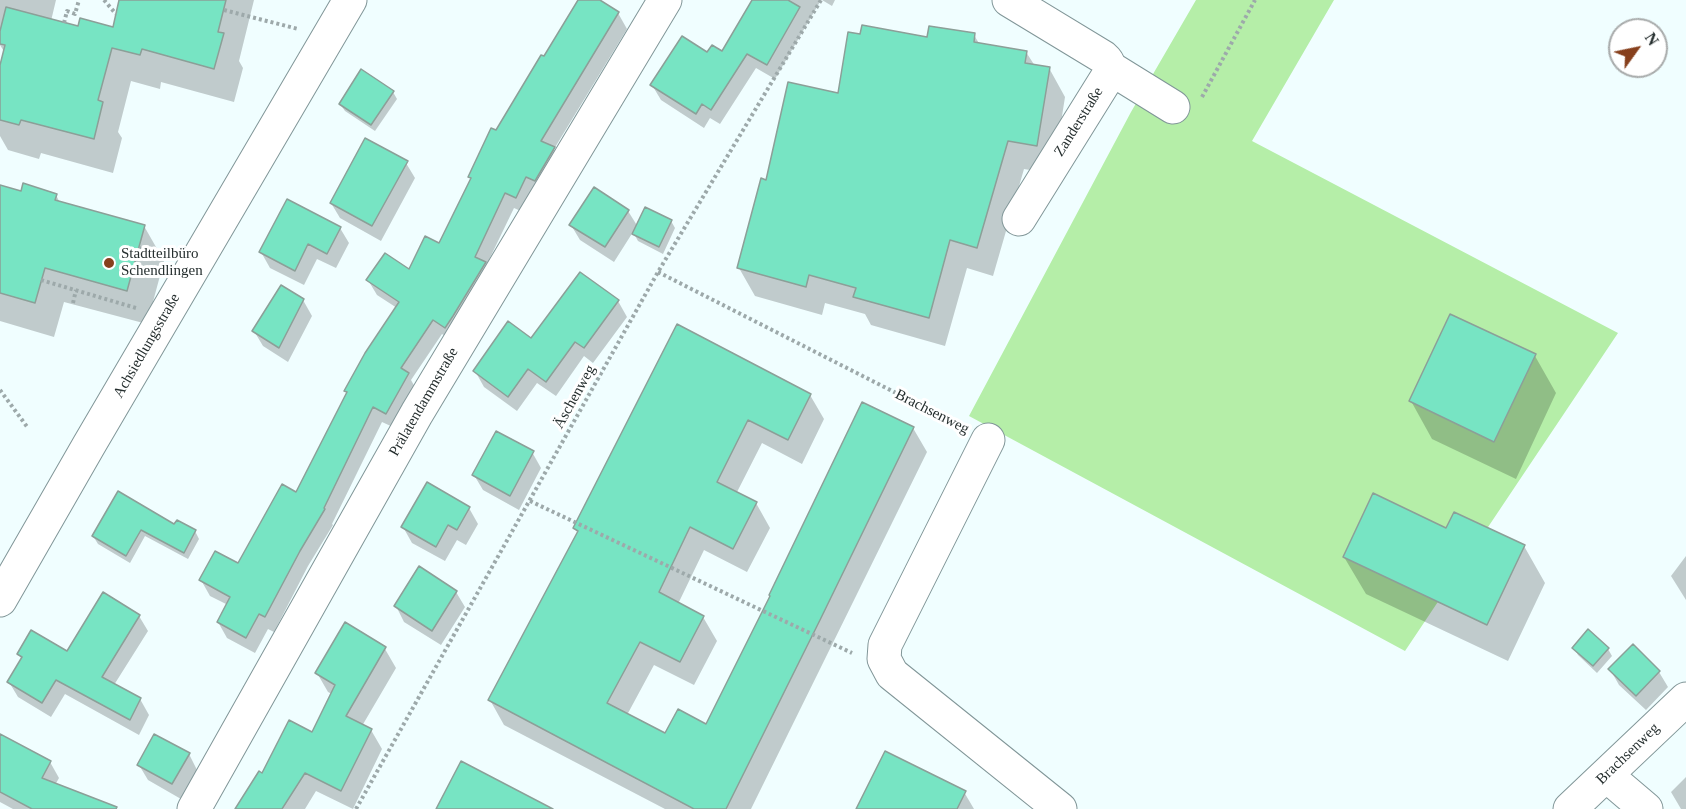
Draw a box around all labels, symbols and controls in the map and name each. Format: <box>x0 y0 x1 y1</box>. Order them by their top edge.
north arrow <box>1608 18 1668 78</box>
text: N <box>1642 30 1662 48</box>
street label: Zanderstraße <box>1051 84 1107 160</box>
place label: Stadtteilbüro Schendlingen <box>121 245 203 280</box>
marker: Stadtteilbüro Schendlingen <box>102 256 116 270</box>
street label: Achsiedlungsstraße <box>110 291 184 401</box>
street label: Prälatendammstraße <box>386 344 462 460</box>
street label: Äschenweg <box>550 362 600 432</box>
street label: Brachsenweg <box>892 386 972 438</box>
street label: Brachsenweg <box>1593 719 1663 789</box>

